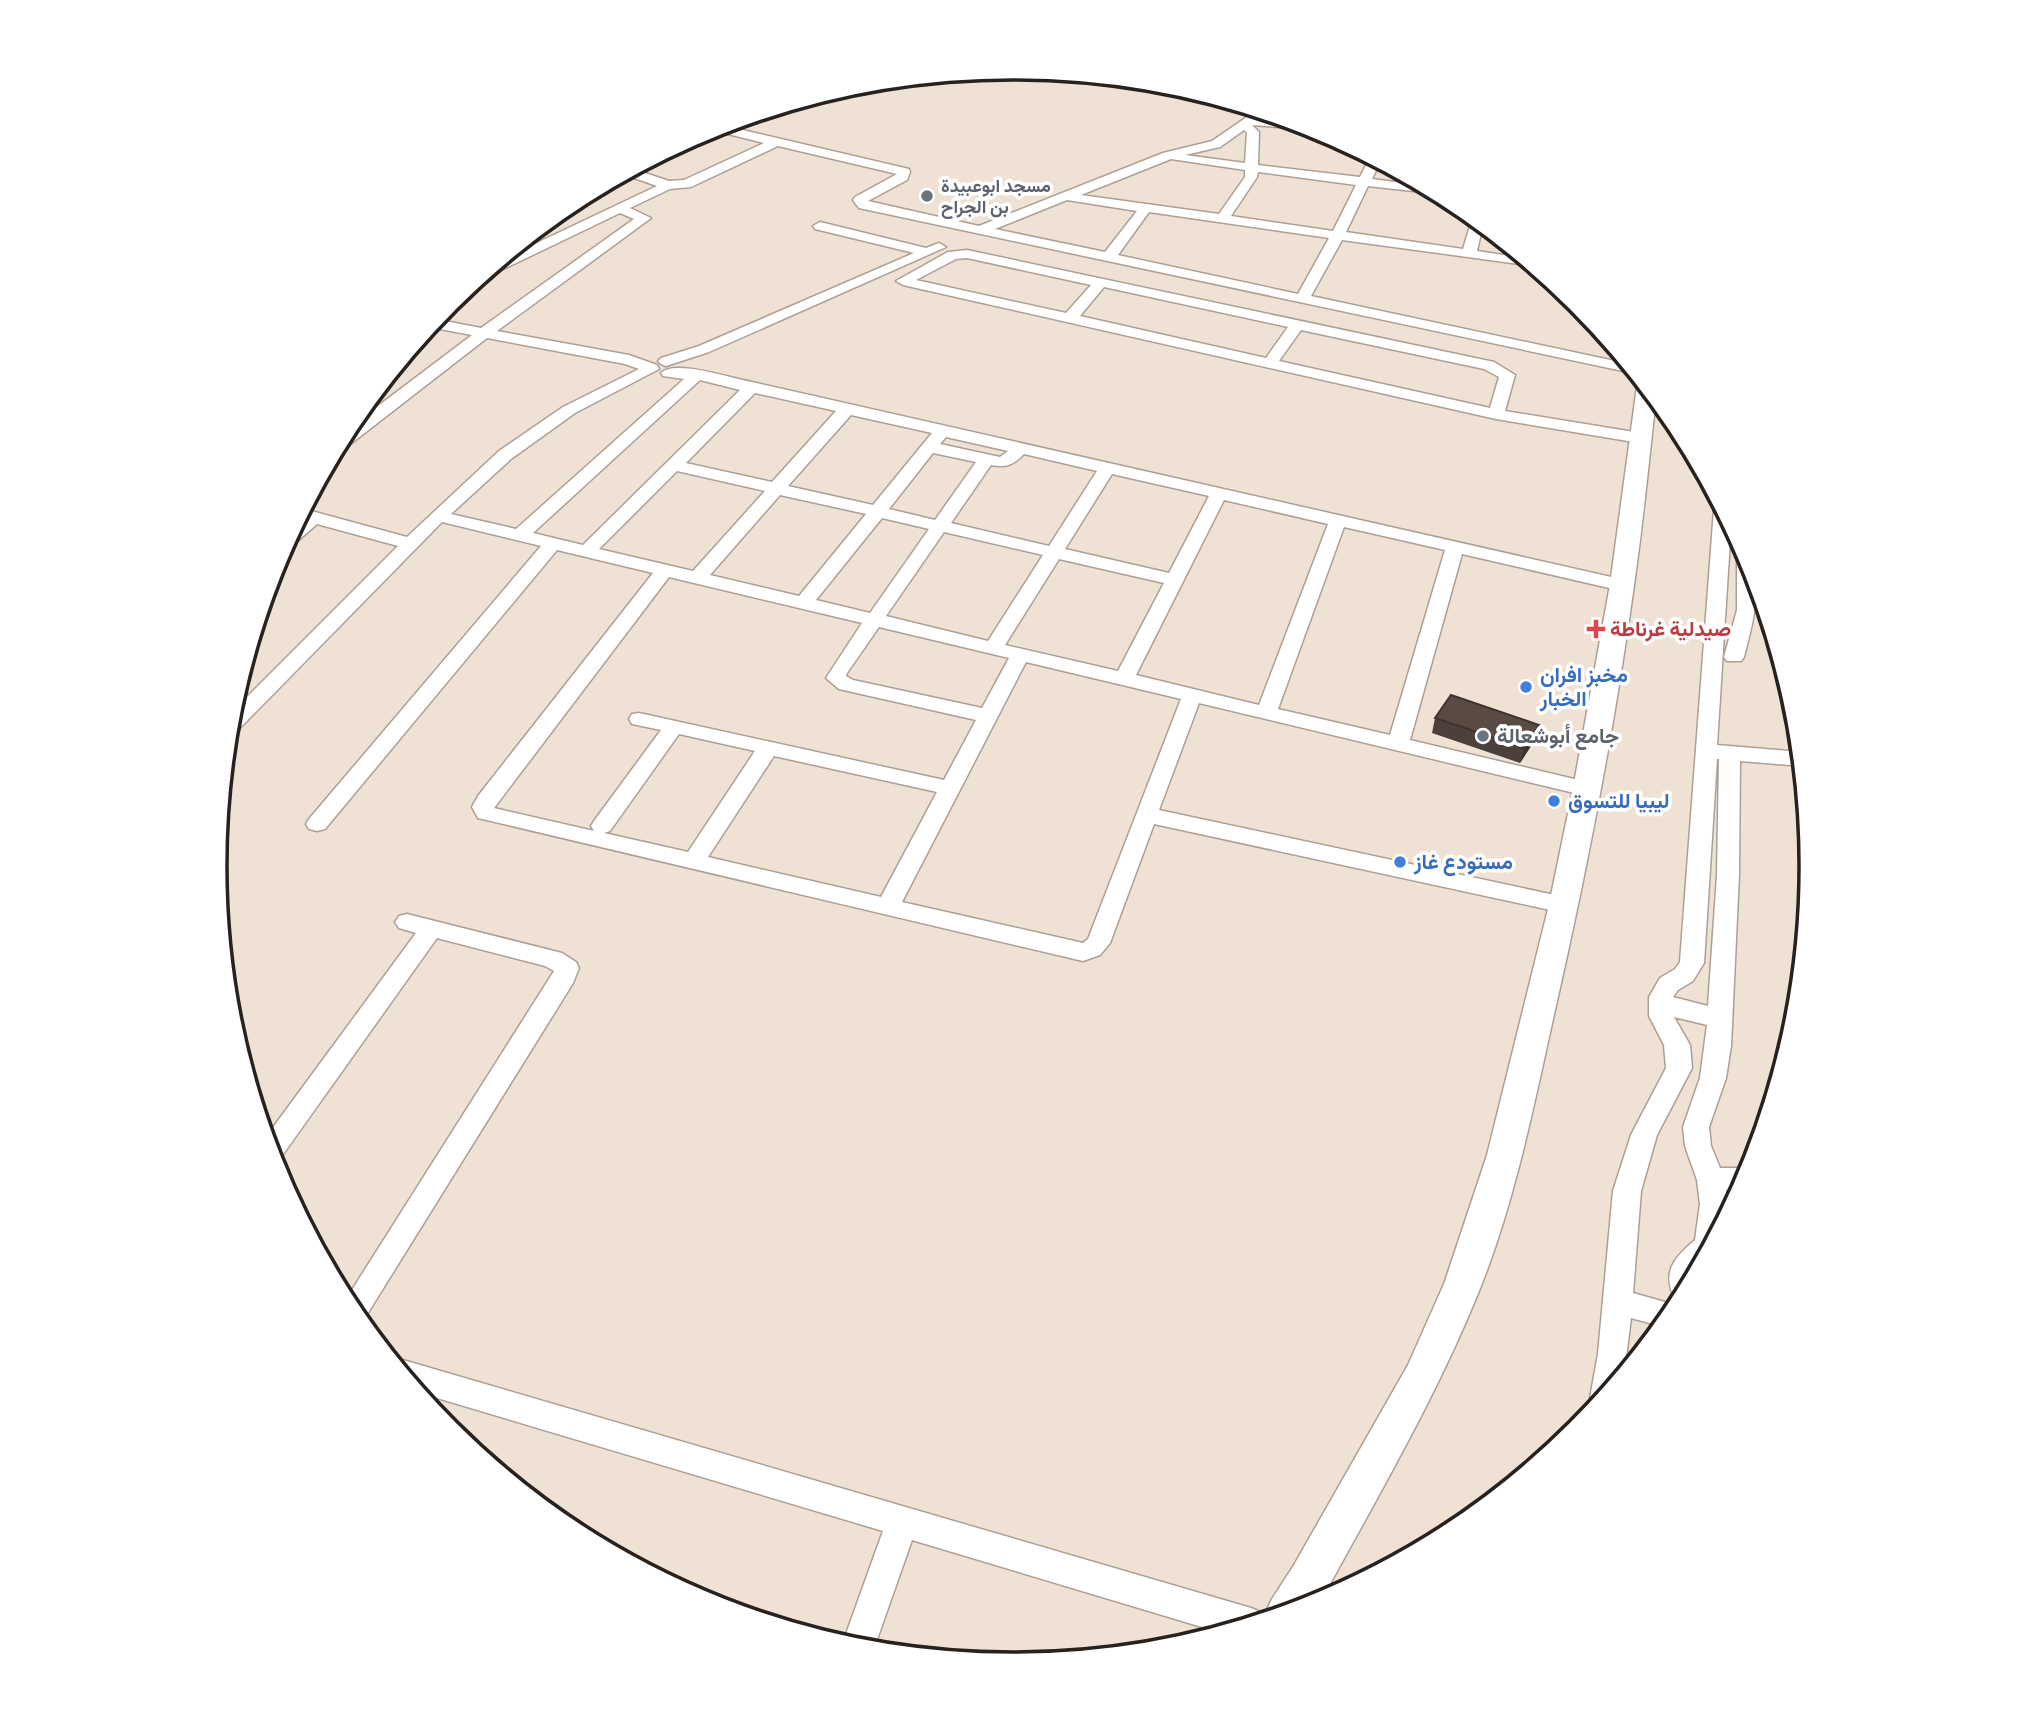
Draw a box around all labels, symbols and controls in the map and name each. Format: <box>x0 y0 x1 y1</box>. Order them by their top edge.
place label: مسجد ابوعبيدة بن الجراح <box>941 174 1051 219</box>
marker: مسجد ابوعبيدة بن الجراح <box>919 188 935 204</box>
place label: صيدلية غرناطة <box>1610 615 1731 642</box>
marker: صيدلية غرناطة <box>1588 621 1604 637</box>
place label: مخبز افران الخبار <box>1539 661 1628 712</box>
marker: مخبز افران الخبار <box>1518 679 1534 695</box>
place label: جامع أبوشعالة <box>1497 722 1619 750</box>
marker: جامع أبوشعالة <box>1475 728 1491 744</box>
place label: ليبيا للتسوق <box>1568 787 1670 814</box>
marker: ليبيا للتسوق <box>1546 793 1562 809</box>
place label: مستودع غاز <box>1413 848 1513 876</box>
marker: مستودع غاز <box>1392 854 1408 870</box>

